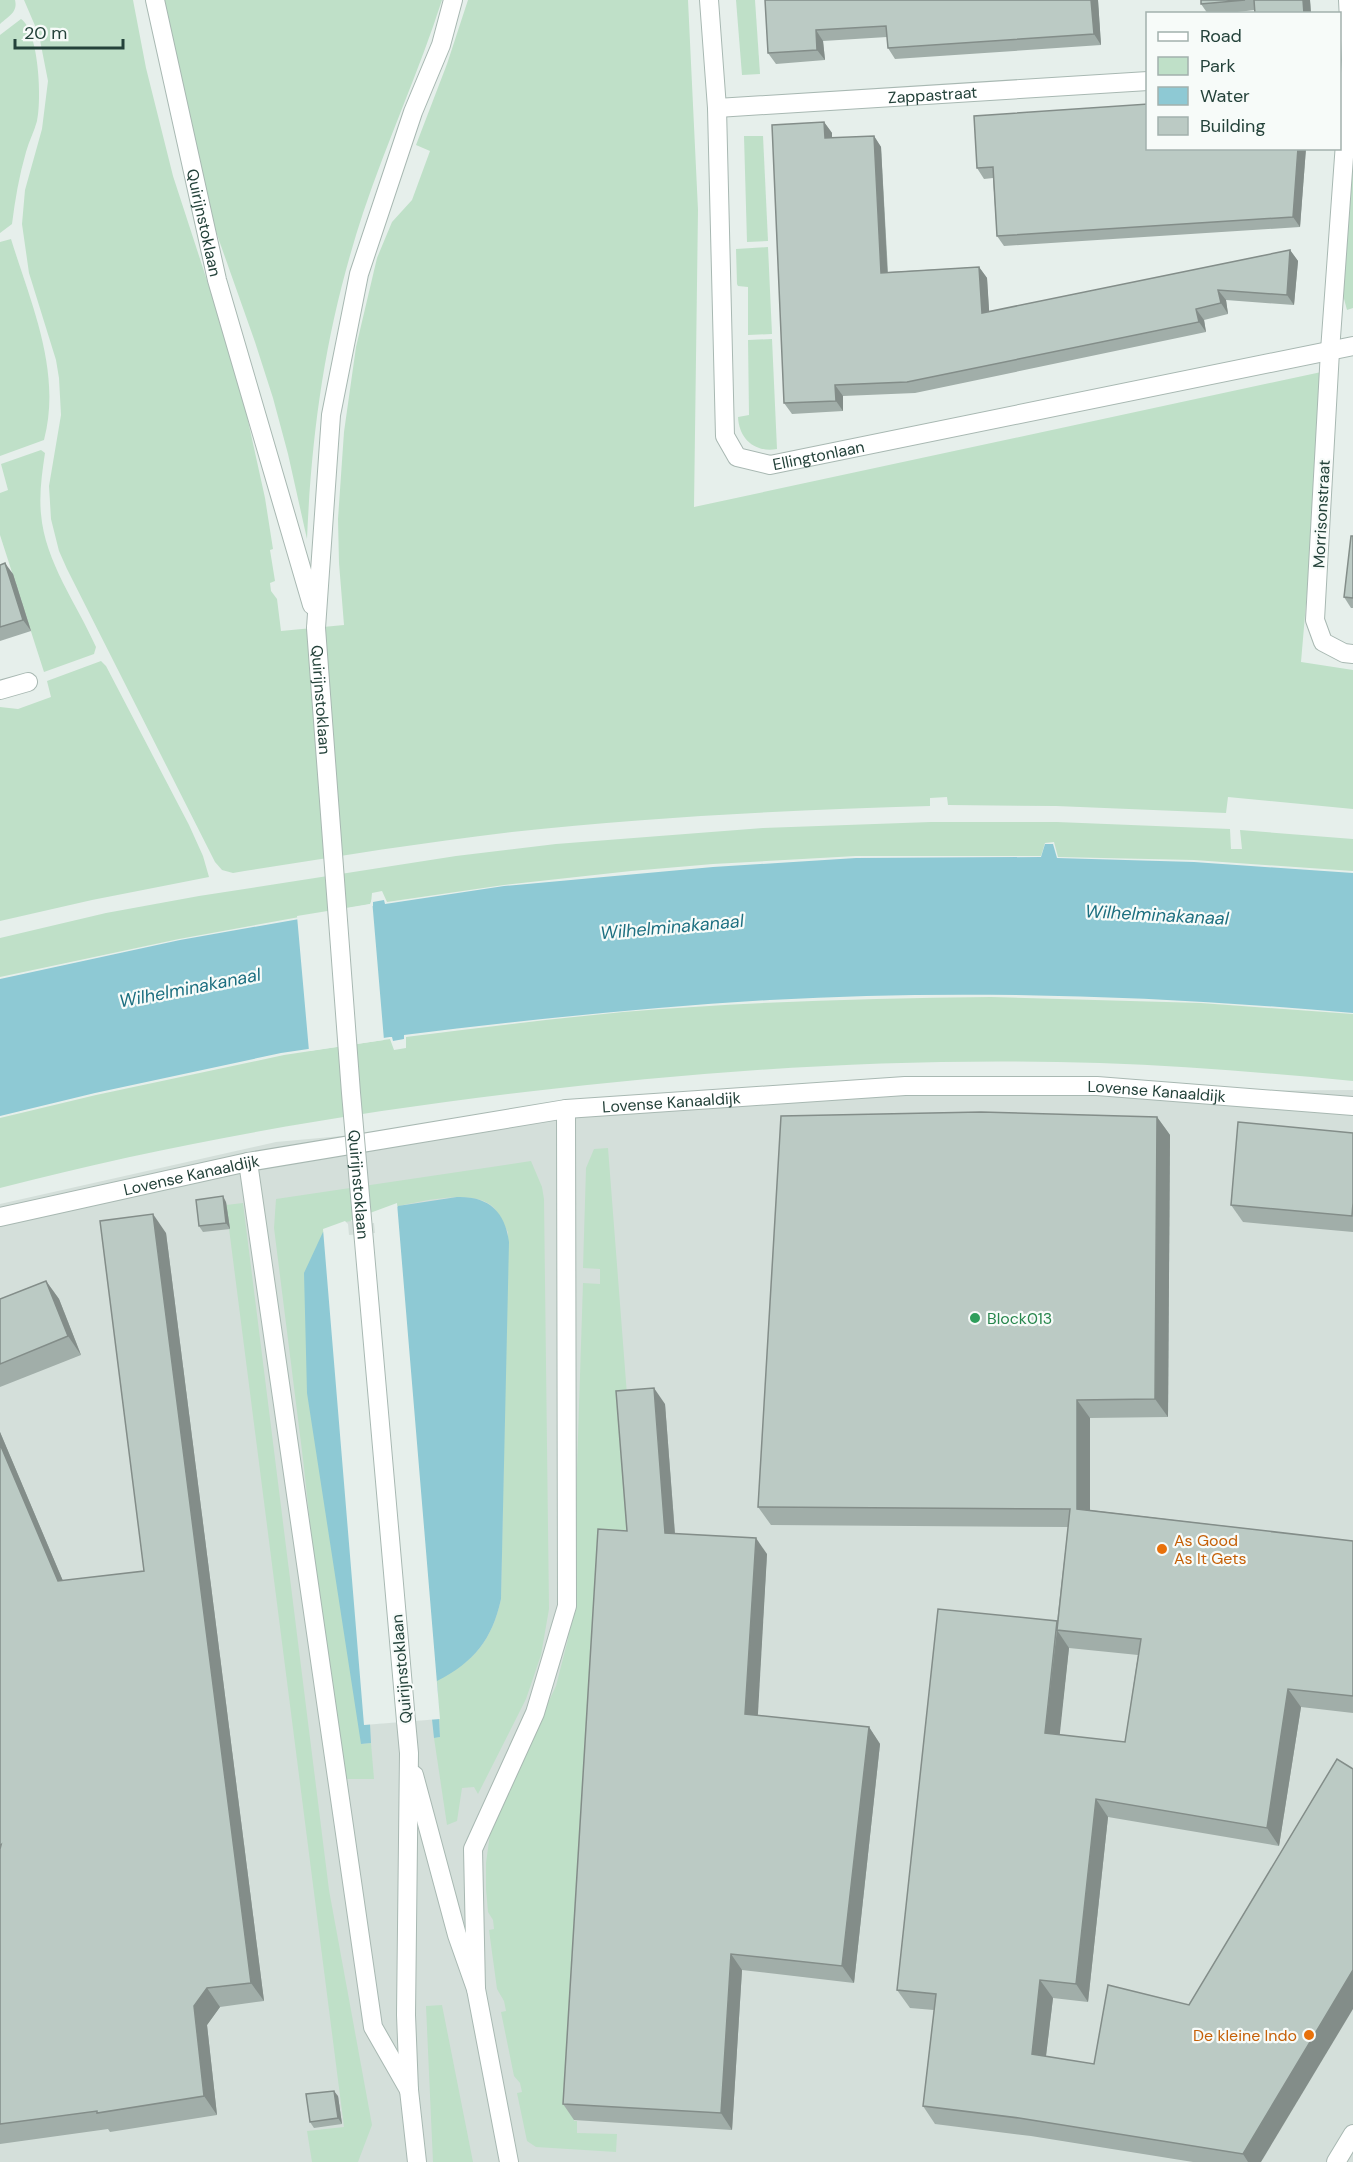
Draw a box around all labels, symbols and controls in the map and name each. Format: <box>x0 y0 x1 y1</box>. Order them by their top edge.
scale bar <box>15 12 123 50</box>
legend <box>1146 12 1341 150</box>
text: 20 m <box>24 21 67 45</box>
text: Road <box>1200 24 1242 48</box>
text: Park <box>1200 54 1236 78</box>
street label: Zappastraat <box>887 82 978 108</box>
text: Water <box>1200 84 1250 108</box>
text: Building <box>1200 114 1265 138</box>
street label: Quirijnstoklaan <box>182 167 226 279</box>
street label: Ellingtonlaan <box>771 436 866 475</box>
street label: Morrisonstraat <box>1308 459 1335 569</box>
street label: Quirijnstoklaan <box>306 644 335 755</box>
water label: Wilhelminakanaal <box>1085 899 1230 931</box>
water label: Wilhelminakanaal <box>599 909 746 945</box>
water label: Wilhelminakanaal <box>117 962 264 1014</box>
street label: Lovense Kanaaldijk <box>1087 1076 1227 1107</box>
street label: Lovense Kanaaldijk <box>601 1087 741 1118</box>
street label: Quirijnstoklaan <box>343 1129 374 1240</box>
street label: Lovense Kanaaldijk <box>121 1150 261 1200</box>
place label: Block013 <box>987 1308 1052 1329</box>
marker: Block013 <box>968 1311 982 1325</box>
place label: As Good As It Gets <box>1174 1530 1246 1569</box>
marker: As Good As It Gets <box>1155 1542 1169 1556</box>
street label: Quirijnstoklaan <box>386 1613 417 1724</box>
place label: De kleine Indo <box>1193 2025 1297 2046</box>
marker: De kleine Indo <box>1302 2028 1316 2042</box>

